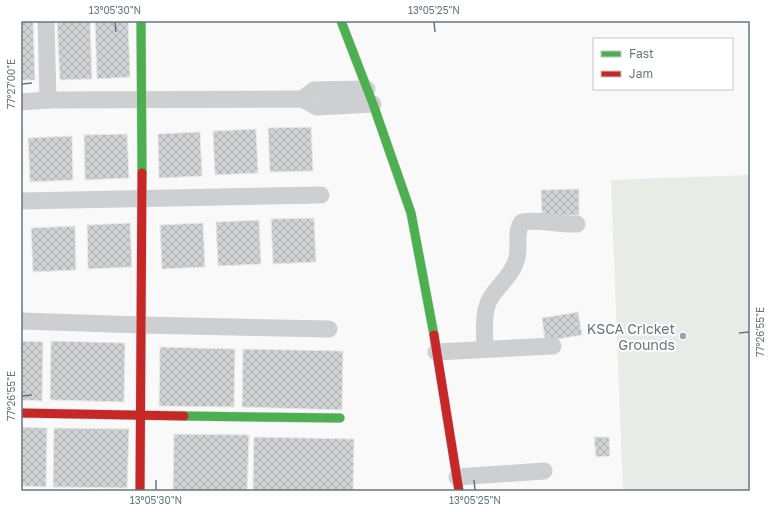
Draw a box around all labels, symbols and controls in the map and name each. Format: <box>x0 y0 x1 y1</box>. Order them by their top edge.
text: 13°05'30"N <box>89 4 141 16</box>
text: 13°05'25"N <box>408 4 460 16</box>
legend <box>593 38 733 90</box>
text: Fast <box>629 46 654 61</box>
text: 77°27'00"E <box>5 59 17 109</box>
text: Jam <box>629 66 653 81</box>
text: 77°26'55"E <box>754 307 766 357</box>
place label: KSCA Cricket Grounds <box>587 320 675 353</box>
marker: KSCA Cricket Grounds <box>678 331 688 341</box>
text: 77°26'55"E <box>5 371 17 421</box>
text: 13°05'30"N <box>130 494 182 506</box>
text: 13°05'25"N <box>449 494 501 506</box>

